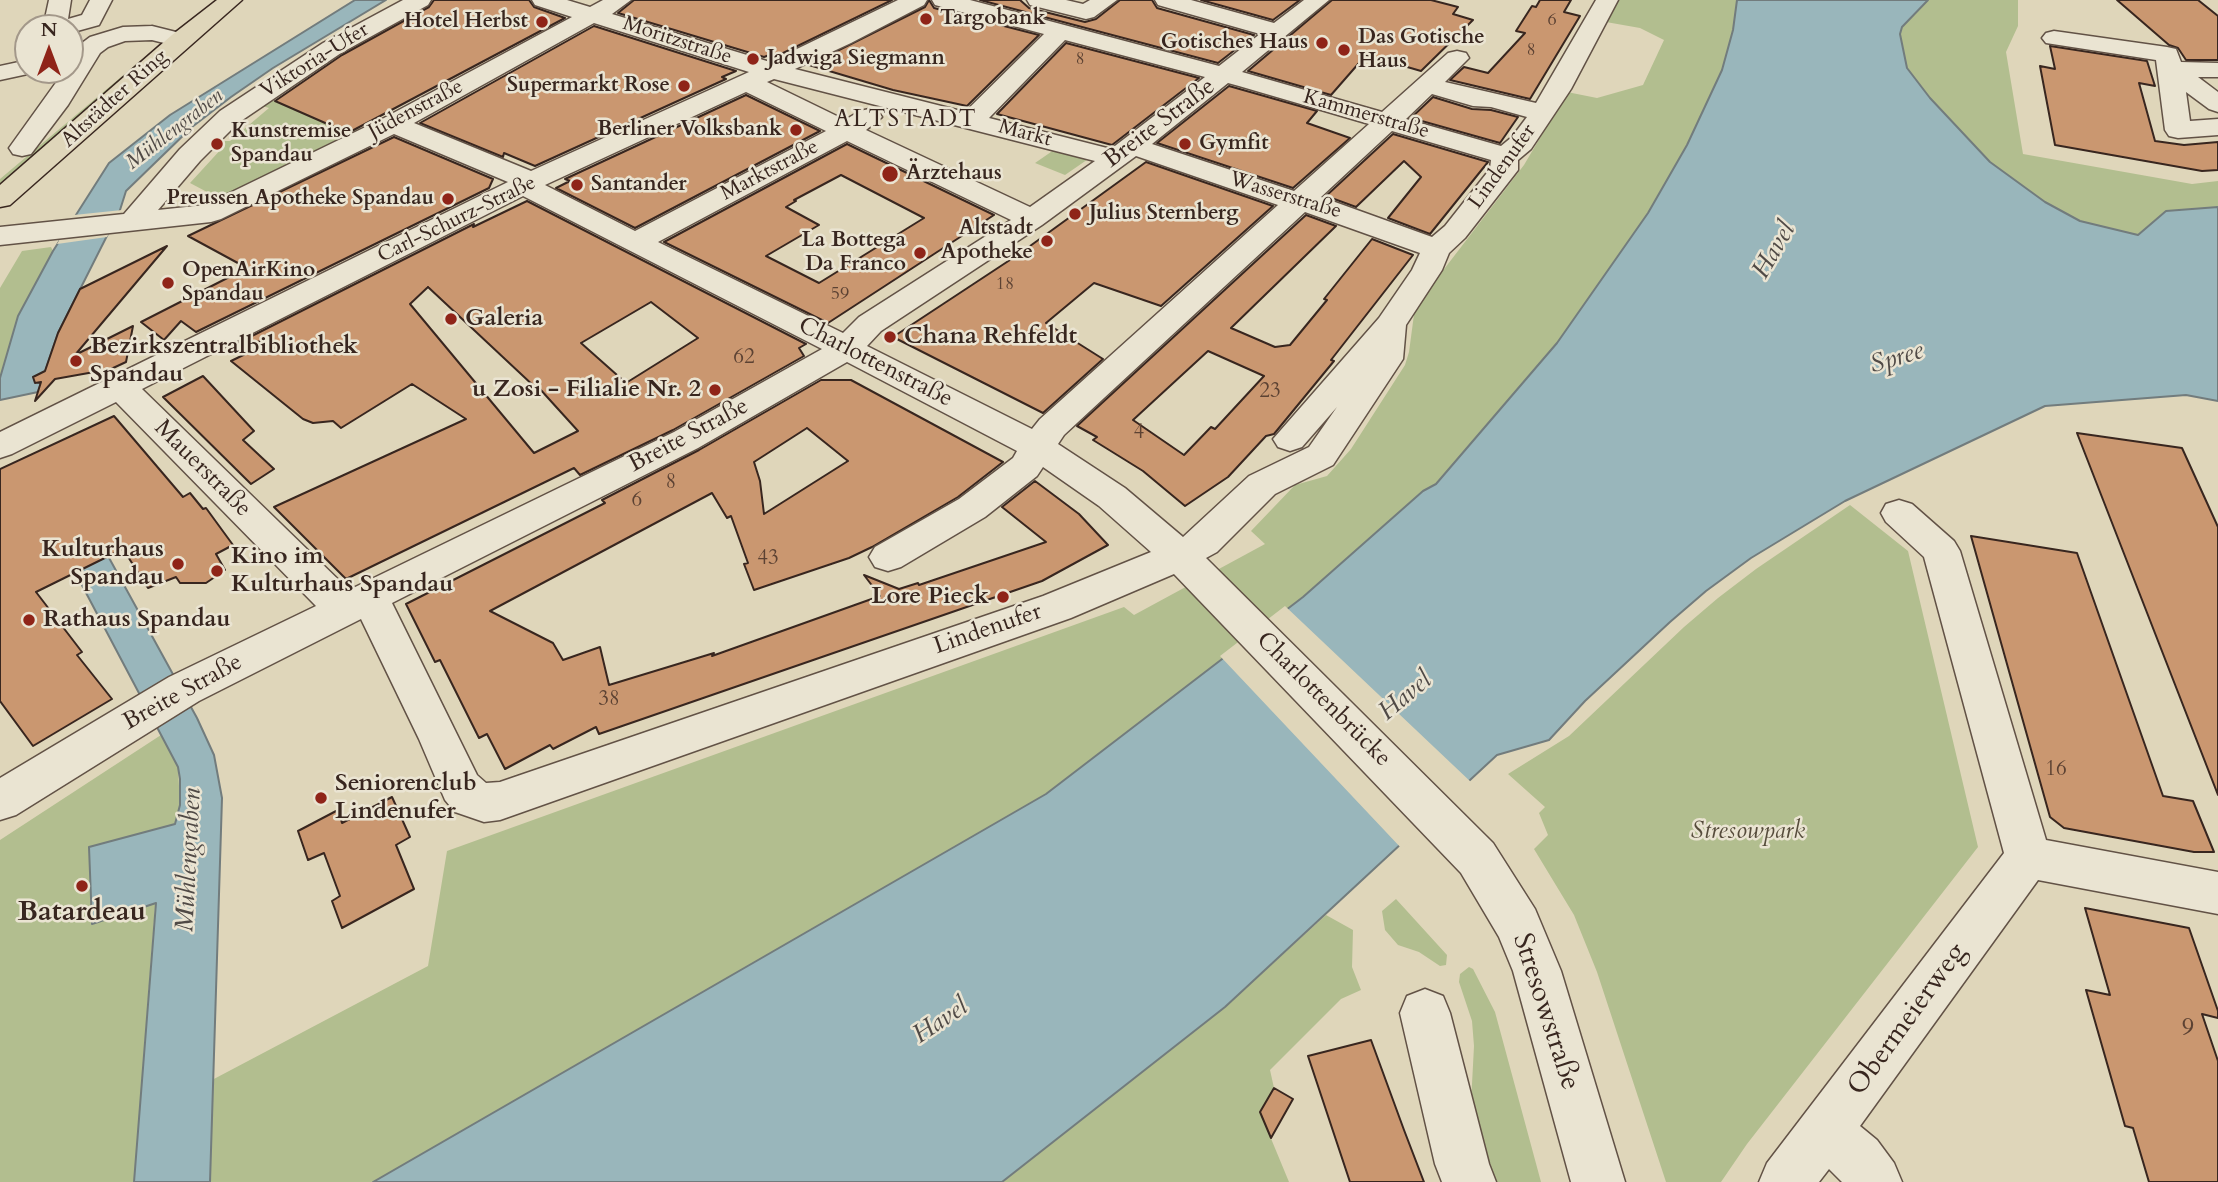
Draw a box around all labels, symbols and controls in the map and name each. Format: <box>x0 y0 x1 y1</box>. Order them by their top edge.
place label: Targobank <box>940 6 1046 32</box>
place label: Hotel Herbst <box>404 9 528 35</box>
house number: 6 <box>1547 10 1557 32</box>
marker: Targobank <box>918 11 934 27</box>
street label: Moritzstraße <box>619 12 735 70</box>
north arrow <box>14 14 84 84</box>
marker: Hotel Herbst <box>534 14 550 30</box>
text: N <box>41 17 57 43</box>
street label: Viktoria-Ufer <box>256 18 374 104</box>
place label: Das Gotische Haus <box>1358 25 1485 75</box>
place label: Gotisches Haus <box>1161 30 1308 56</box>
marker: Gotisches Haus <box>1314 35 1330 51</box>
house number: 8 <box>1526 40 1536 62</box>
marker: Das Gotische Haus <box>1336 42 1352 58</box>
street label: Altstädter Ring <box>57 45 173 153</box>
place label: Jadwiga Siegmann <box>767 46 945 72</box>
house number: 8 <box>1075 49 1085 71</box>
marker: Jadwiga Siegmann <box>745 51 761 67</box>
place label: Supermarkt Rose <box>507 73 670 99</box>
street label: Breite Straße <box>1099 73 1221 175</box>
street label: Jüdenstraße <box>364 75 468 145</box>
marker: Supermarkt Rose <box>676 78 692 94</box>
water label: Mühlengraben <box>121 84 229 176</box>
street label: Kammerstraße <box>1300 85 1432 145</box>
district label: ALTSTADT <box>835 107 977 135</box>
street label: Markt <box>995 115 1055 153</box>
place label: Berliner Volksbank <box>597 117 782 143</box>
place label: Kunstremise Spandau <box>231 119 351 169</box>
street label: Lindenufer <box>1464 120 1542 214</box>
marker: Berliner Volksbank <box>788 122 804 138</box>
place label: Gymfit <box>1199 131 1269 157</box>
street label: Marktstraße <box>717 135 823 207</box>
marker: Kunstremise Spandau <box>209 136 225 152</box>
marker: Gymfit <box>1177 136 1193 152</box>
place label: Ärztehaus <box>906 161 1002 187</box>
marker: Ärztehaus <box>880 164 900 184</box>
street label: Wasserstraße <box>1226 167 1344 225</box>
street label: Carl-Schurz-Straße <box>374 171 540 269</box>
place label: Santander <box>591 172 687 198</box>
marker: Santander <box>569 177 585 193</box>
place label: Preussen Apotheke Spandau <box>167 186 434 212</box>
marker: Preussen Apotheke Spandau <box>440 191 456 207</box>
place label: Julius Sternberg <box>1089 201 1238 227</box>
marker: Julius Sternberg <box>1067 206 1083 222</box>
place label: Altstadt Apotheke <box>941 216 1033 266</box>
water label: Havel <box>1746 217 1804 285</box>
place label: La Bottega Da Franco <box>802 228 906 278</box>
marker: Altstadt Apotheke <box>1039 233 1055 249</box>
marker: La Bottega Da Franco <box>912 245 928 261</box>
place label: OpenAirKino Spandau <box>182 258 315 308</box>
house number: 18 <box>996 274 1014 296</box>
marker: OpenAirKino Spandau <box>160 275 176 291</box>
house number: 59 <box>831 284 849 306</box>
place label: Galeria <box>465 305 544 333</box>
marker: Galeria <box>443 311 459 327</box>
street label: Charlottenstraße <box>793 312 957 414</box>
place label: Chana Rehfeldt <box>904 323 1077 351</box>
marker: Chana Rehfeldt <box>882 329 898 345</box>
place label: Bezirkszentralbibliothek Spandau <box>90 333 358 389</box>
water label: Spree <box>1866 336 1928 382</box>
house number: 62 <box>733 345 755 371</box>
marker: Bezirkszentralbibliothek Spandau <box>68 353 84 369</box>
place label: u Zosi - Filialie Nr. 2 <box>472 376 701 404</box>
house number: 23 <box>1259 379 1281 405</box>
marker: u Zosi - Filialie Nr. 2 <box>707 382 723 398</box>
street label: Breite Straße <box>624 392 754 480</box>
street label: Mauerstraße <box>147 414 257 524</box>
house number: 4 <box>1134 420 1144 446</box>
house number: 8 <box>666 470 676 496</box>
house number: 6 <box>632 488 642 514</box>
place label: Kulturhaus Spandau <box>42 536 164 592</box>
place label: Kino im Kulturhaus Spandau <box>231 543 453 599</box>
house number: 43 <box>757 546 779 572</box>
marker: Kulturhaus Spandau <box>170 556 186 572</box>
marker: Kino im Kulturhaus Spandau <box>209 563 225 579</box>
place label: Lore Pieck <box>871 583 989 611</box>
marker: Lore Pieck <box>995 589 1011 605</box>
street label: Lindenufer <box>930 598 1046 662</box>
place label: Rathaus Spandau <box>43 606 231 634</box>
marker: Rathaus Spandau <box>21 612 37 628</box>
street label: Charlottenbrücke <box>1250 627 1396 773</box>
street label: Breite Straße <box>118 649 248 737</box>
water label: Havel <box>1373 666 1439 728</box>
house number: 38 <box>598 687 620 713</box>
house number: 16 <box>2045 757 2067 783</box>
place label: Seniorenclub Lindenufer <box>335 770 477 826</box>
water label: Mühlengraben <box>171 787 209 933</box>
marker: Seniorenclub Lindenufer <box>313 790 329 806</box>
park label: Stresowpark <box>1691 818 1805 846</box>
marker: Batardeau <box>74 878 90 894</box>
place label: Batardeau <box>18 897 146 931</box>
street label: Stresowstraße <box>1504 929 1586 1095</box>
street label: Obermeierweg <box>1841 937 1975 1103</box>
water label: Havel <box>907 992 975 1052</box>
house number: 9 <box>2182 1015 2194 1043</box>

